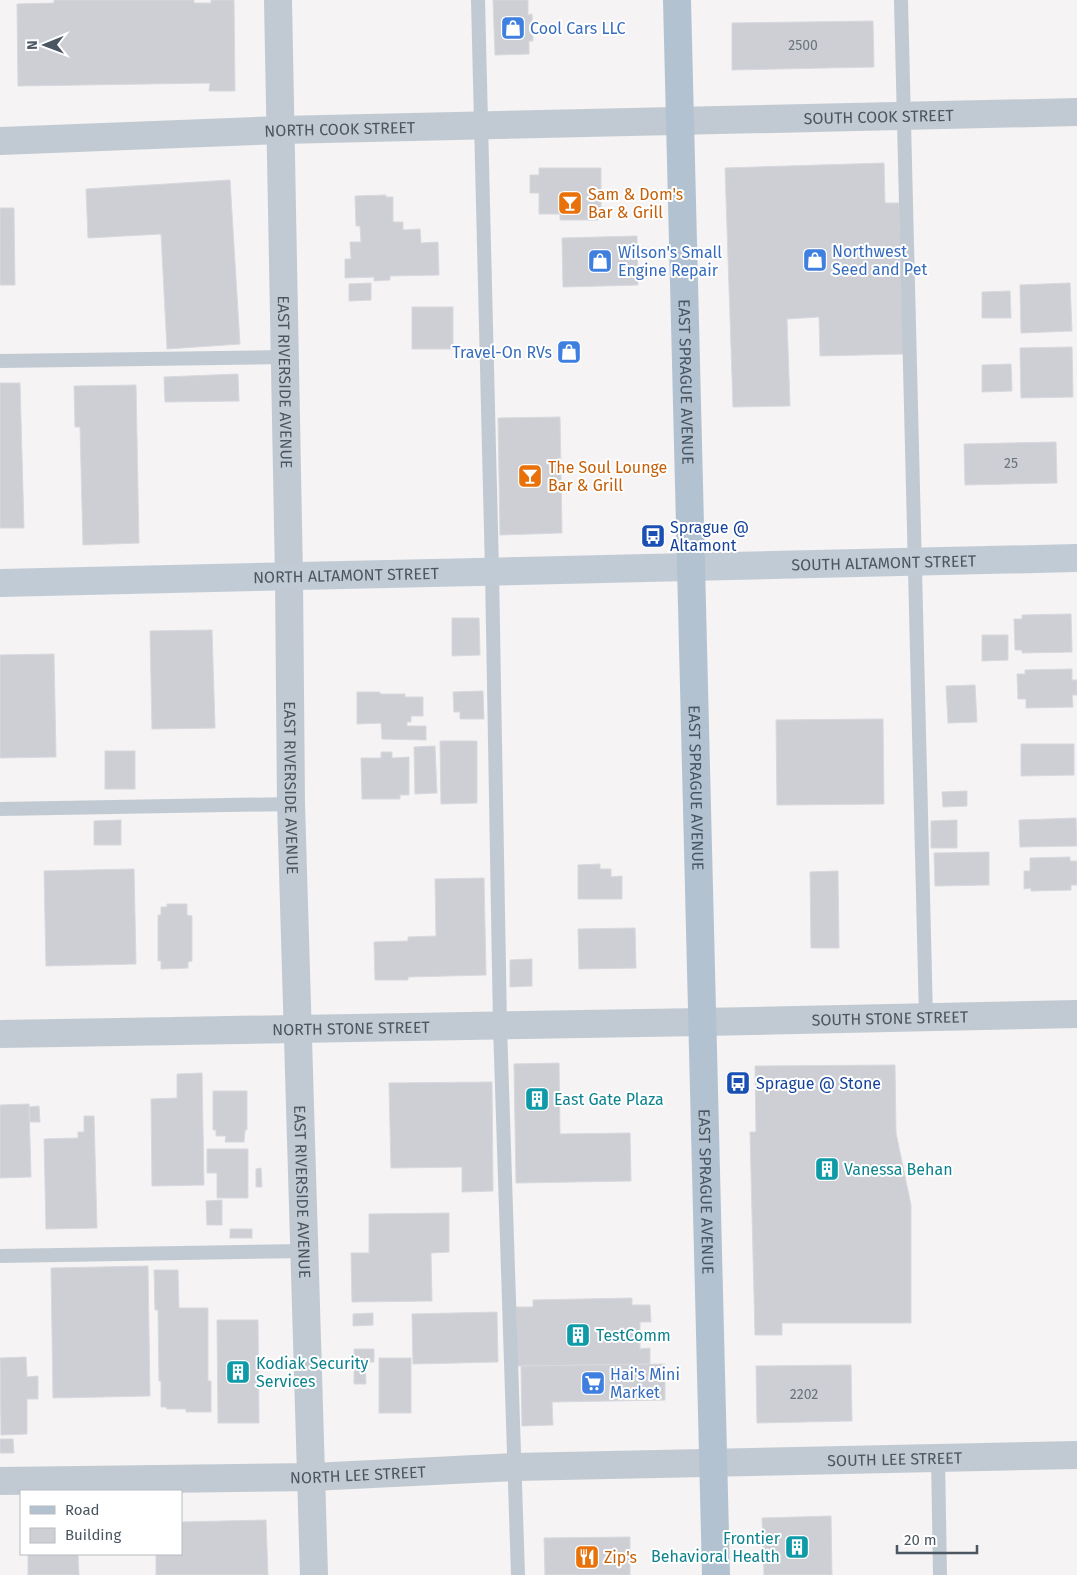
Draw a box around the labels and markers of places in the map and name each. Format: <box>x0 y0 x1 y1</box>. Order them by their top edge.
shop icon: Cool Cars LLC <box>500 15 526 41</box>
place label: Cool Cars LLC <box>530 19 626 38</box>
place label: Sam & Dom's Bar & Grill <box>588 185 683 222</box>
bar icon: Sam & Dom's Bar & Grill <box>557 190 583 216</box>
place label: Northwest Seed and Pet <box>832 242 927 279</box>
place label: Wilson's Small Engine Repair <box>618 243 722 280</box>
shop icon: Northwest Seed and Pet <box>802 247 828 273</box>
shop icon: Wilson's Small Engine Repair <box>587 248 613 274</box>
shop icon: Travel-On RVs <box>556 339 582 365</box>
place label: Travel-On RVs <box>452 343 552 362</box>
place label: The Soul Lounge Bar & Grill <box>548 458 667 495</box>
bar icon: The Soul Lounge Bar & Grill <box>517 463 543 489</box>
place label: Sprague @ Altamont <box>670 518 749 555</box>
bus stop icon: Sprague @ Altamont <box>640 523 666 549</box>
bus stop icon: Sprague @ Stone <box>725 1070 751 1096</box>
place label: Sprague @ Stone <box>756 1074 881 1093</box>
building icon: East Gate Plaza <box>524 1086 550 1112</box>
place label: East Gate Plaza <box>554 1090 664 1109</box>
building icon: Vanessa Behan <box>814 1156 840 1182</box>
place label: Vanessa Behan <box>844 1160 953 1179</box>
building icon: TestComm <box>565 1322 591 1348</box>
place label: TestComm <box>596 1326 671 1345</box>
place label: Kodiak Security Services <box>256 1354 368 1391</box>
building icon: Kodiak Security Services <box>225 1359 251 1385</box>
place label: Hai's Mini Market <box>610 1365 680 1402</box>
supermarket icon: Hai's Mini Market <box>580 1370 606 1396</box>
place label: Frontier Behavioral Health <box>651 1529 781 1566</box>
building icon: Frontier Behavioral Health <box>784 1534 810 1560</box>
restaurant icon: Zip's <box>574 1544 600 1570</box>
place label: Zip's <box>604 1548 637 1567</box>

